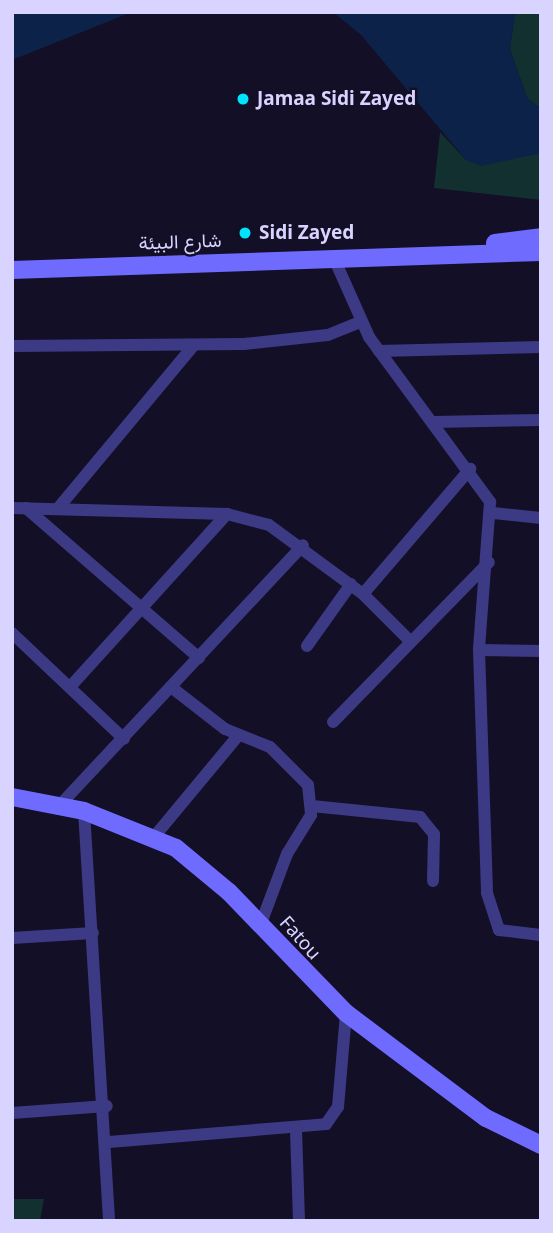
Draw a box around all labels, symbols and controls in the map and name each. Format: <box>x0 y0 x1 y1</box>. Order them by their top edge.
place label: Jamaa Sidi Zayed <box>257 88 416 110</box>
marker: Jamaa Sidi Zayed <box>235 91 251 107</box>
place label: Sidi Zayed <box>259 222 354 244</box>
marker: Sidi Zayed <box>237 225 253 241</box>
street label: شارع البيئة <box>138 229 222 255</box>
street label: Fatou <box>275 912 325 964</box>

